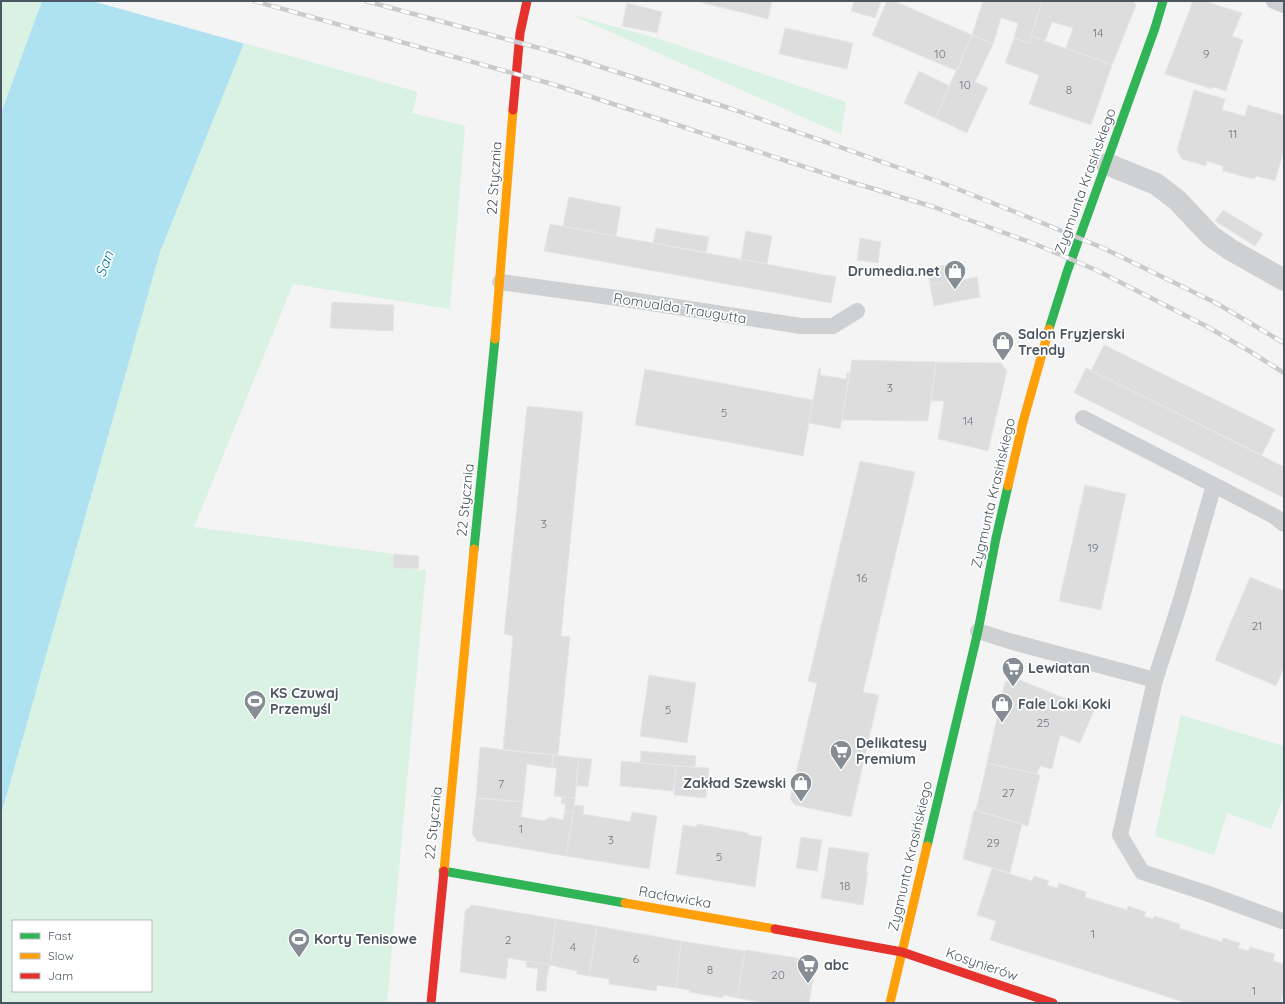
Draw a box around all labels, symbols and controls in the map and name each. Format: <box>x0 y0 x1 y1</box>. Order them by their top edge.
house number: 14 <box>1093 25 1103 40</box>
house number: 10 <box>934 46 946 61</box>
house number: 9 <box>1203 46 1210 61</box>
house number: 10 <box>959 77 971 92</box>
house number: 8 <box>1066 82 1072 97</box>
street label: Zygmunta Krasińskiego <box>1050 106 1120 256</box>
house number: 11 <box>1229 126 1237 141</box>
street label: 22 Stycznia <box>482 141 506 215</box>
water label: San <box>90 248 118 280</box>
shop icon: Drumedia.net <box>942 258 968 291</box>
place label: Drumedia.net <box>848 262 940 280</box>
street label: Romualda Traugutta <box>612 289 748 327</box>
place label: Salon Fryzjerski Trendy <box>1018 325 1125 359</box>
shop icon: Salon Fryzjerski Trendy <box>990 329 1016 362</box>
house number: 3 <box>887 380 893 395</box>
house number: 5 <box>721 405 727 420</box>
house number: 14 <box>963 413 973 428</box>
street label: Zygmunta Krasińskiego <box>967 416 1019 570</box>
street label: 22 Stycznia <box>452 463 478 537</box>
house number: 3 <box>541 516 547 531</box>
house number: 19 <box>1087 540 1099 555</box>
house number: 16 <box>857 570 868 585</box>
house number: 21 <box>1251 618 1263 633</box>
supermarket icon: Lewiatan <box>1000 655 1026 688</box>
place label: Lewiatan <box>1028 659 1090 677</box>
place label: KS Czuwaj Przemyśl <box>270 684 339 718</box>
sports icon: KS Czuwaj Przemyśl <box>242 688 268 721</box>
shop icon: Fale Loki Koki <box>989 691 1015 724</box>
place label: Fale Loki Koki <box>1018 695 1111 713</box>
house number: 5 <box>665 702 671 717</box>
house number: 25 <box>1036 715 1050 730</box>
place label: Delikatesy Premium <box>856 734 927 768</box>
supermarket icon: Delikatesy Premium <box>828 738 854 771</box>
shop icon: Zakład Szewski <box>788 770 814 803</box>
place label: Zakład Szewski <box>683 774 786 792</box>
house number: 7 <box>498 776 504 791</box>
street label: Zygmunta Krasińskiego <box>884 779 936 933</box>
house number: 27 <box>1002 785 1014 800</box>
street label: 22 Stycznia <box>420 786 446 860</box>
house number: 1 <box>519 821 523 836</box>
house number: 3 <box>608 832 614 847</box>
house number: 29 <box>986 835 1000 850</box>
house number: 5 <box>716 849 722 864</box>
house number: 18 <box>840 878 850 893</box>
street label: Racławicka <box>637 882 713 912</box>
legend <box>12 920 152 992</box>
sports icon: Korty Tenisowe <box>286 926 312 959</box>
house number: 1 <box>1091 926 1095 941</box>
text: Fast <box>48 928 72 943</box>
place label: Korty Tenisowe <box>314 930 417 948</box>
house number: 2 <box>505 932 512 947</box>
house number: 4 <box>570 939 576 954</box>
street label: Kosynierów <box>943 943 1021 985</box>
text: Slow <box>48 948 74 963</box>
house number: 6 <box>633 951 640 966</box>
supermarket icon: abc <box>795 952 821 985</box>
place label: abc <box>824 956 849 974</box>
house number: 8 <box>707 962 713 977</box>
house number: 20 <box>771 967 785 982</box>
text: Jam <box>48 968 73 983</box>
house number: 1 <box>1252 983 1256 998</box>

